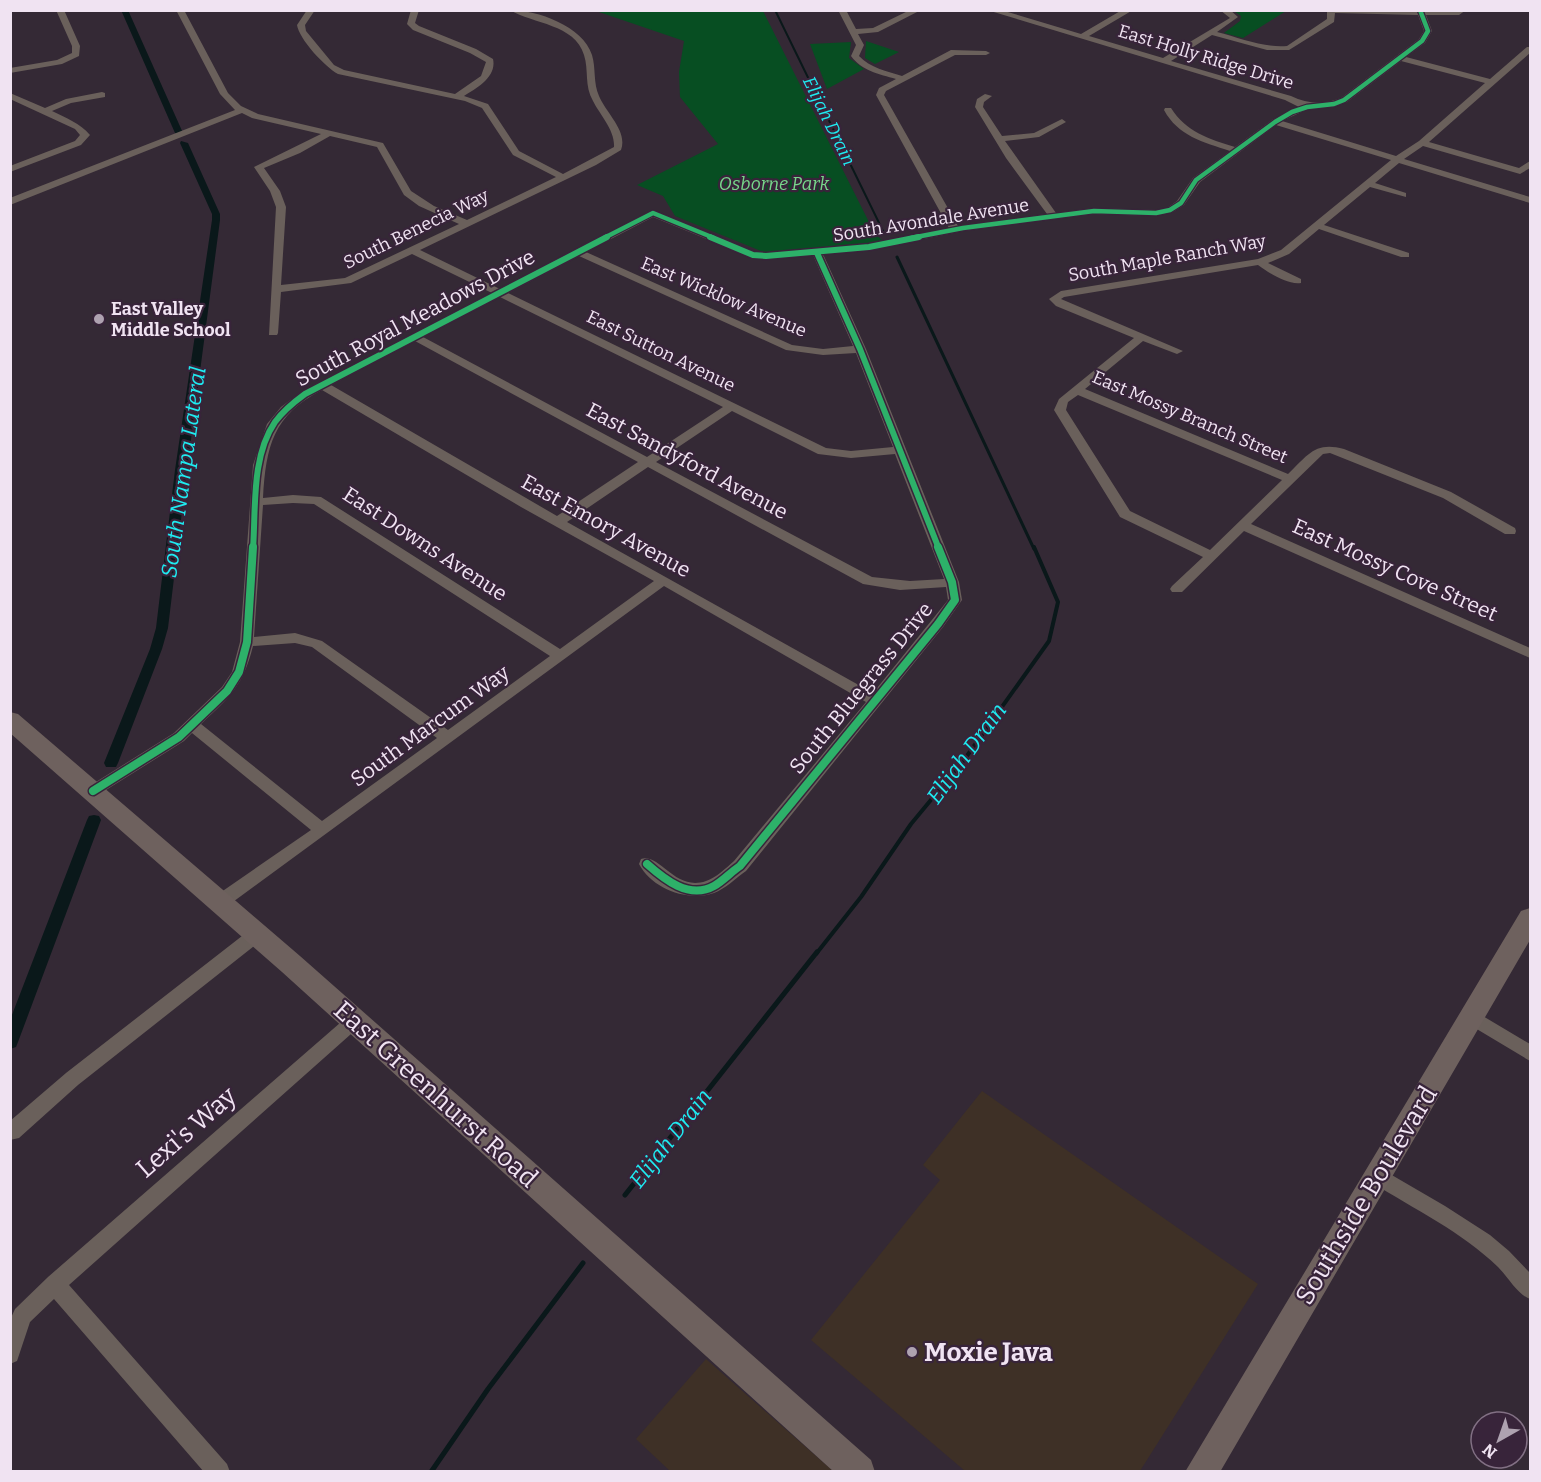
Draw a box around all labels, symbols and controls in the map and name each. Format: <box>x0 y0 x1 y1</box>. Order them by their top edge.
street label: East Holly Ridge Drive <box>1116 20 1296 94</box>
water label: Elijah Drain <box>798 73 860 169</box>
park label: Osborne Park <box>719 173 829 195</box>
street label: South Benecia Way <box>340 184 493 274</box>
street label: South Avondale Avenue <box>831 194 1031 246</box>
street label: South Maple Ranch Way <box>1066 230 1268 286</box>
street label: South Royal Meadows Drive <box>291 244 539 392</box>
street label: East Wicklow Avenue <box>638 252 810 342</box>
place label: East Valley Middle School <box>111 298 231 341</box>
street label: East Sutton Avenue <box>583 305 739 397</box>
marker: East Valley Middle School <box>92 312 106 326</box>
water label: South Nampa Lateral <box>155 365 212 579</box>
street label: East Mossy Branch Street <box>1089 366 1291 468</box>
street label: East Sandyford Avenue <box>582 397 792 525</box>
street label: East Emory Avenue <box>517 469 695 583</box>
street label: East Downs Avenue <box>338 481 512 607</box>
street label: East Mossy Cove Street <box>1288 513 1502 627</box>
street label: South Bluegrass Drive <box>784 597 938 779</box>
street label: South Marcum Way <box>345 659 515 792</box>
water label: Elijah Drain <box>921 698 1012 809</box>
street label: East Greenhurst Road <box>327 995 544 1194</box>
street label: Lexi's Way <box>130 1080 243 1184</box>
street label: Southside Boulevard <box>1289 1081 1444 1310</box>
water label: Elijah Drain <box>623 1083 717 1193</box>
place label: Moxie Java <box>924 1337 1053 1368</box>
marker: Moxie Java <box>905 1345 919 1359</box>
north arrow <box>1469 1410 1529 1470</box>
text: N <box>1479 1440 1501 1462</box>

